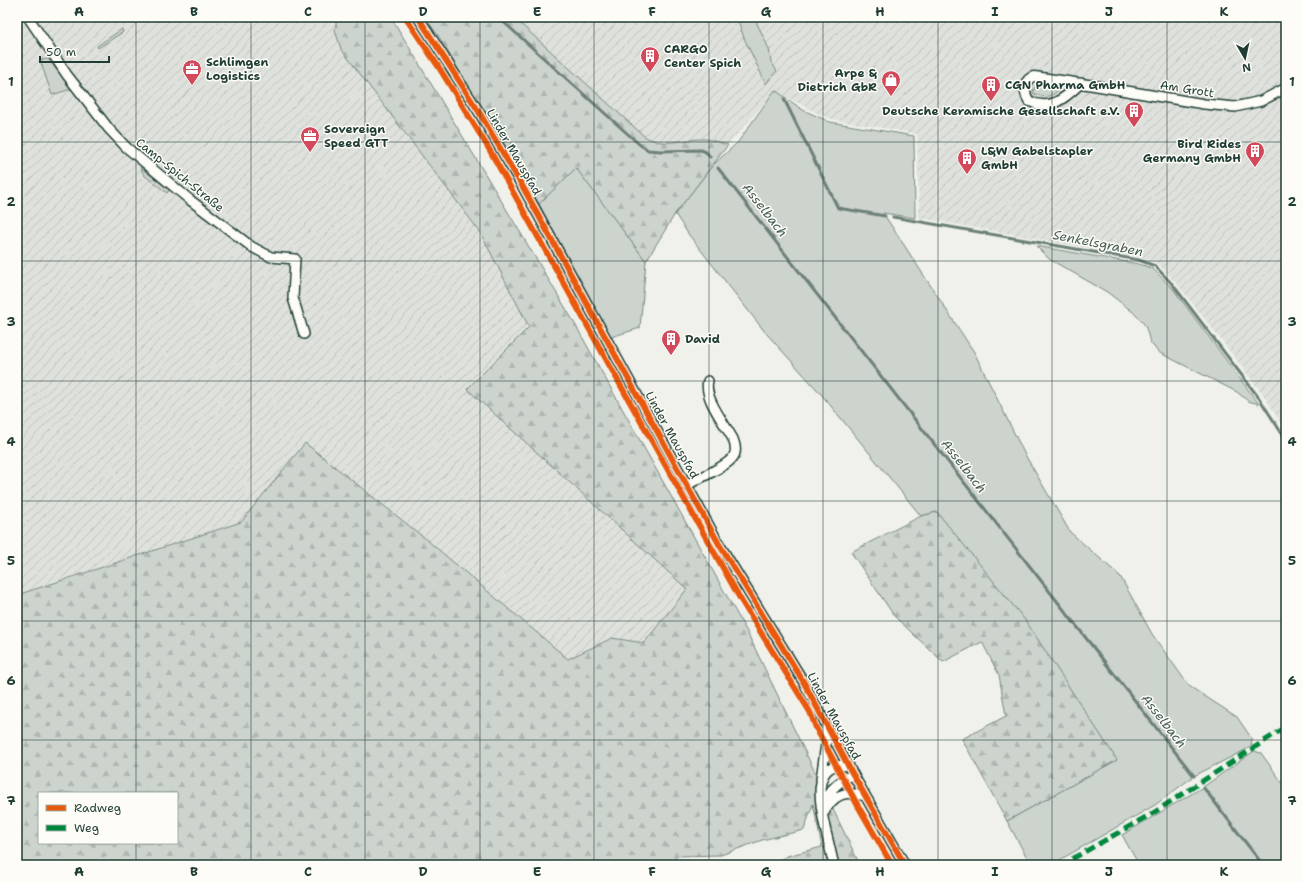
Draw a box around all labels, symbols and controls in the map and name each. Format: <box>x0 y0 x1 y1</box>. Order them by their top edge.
text: A <box>74 3 84 20</box>
text: B <box>190 3 198 20</box>
text: C <box>304 3 312 20</box>
text: D <box>418 3 428 20</box>
text: E <box>533 3 542 20</box>
text: F <box>648 3 656 20</box>
text: G <box>761 3 772 20</box>
text: H <box>875 3 885 20</box>
text: I <box>991 3 999 20</box>
text: J <box>1105 3 1113 20</box>
text: K <box>1220 3 1229 20</box>
scale bar <box>40 38 109 64</box>
north arrow <box>1225 38 1265 78</box>
place label: CARGO Center Spich <box>664 41 741 71</box>
text: 50 m <box>46 44 76 60</box>
building icon: CARGO Center Spich <box>639 45 661 73</box>
place label: Schlimgen Logistics <box>206 54 269 84</box>
office icon: Schlimgen Logistics <box>181 58 203 86</box>
text: N <box>1241 59 1252 76</box>
place label: Arpe & Dietrich GbR <box>798 65 878 95</box>
shop icon: Arpe & Dietrich GbR <box>880 69 902 97</box>
text: 1 <box>8 73 14 90</box>
text: 1 <box>1289 73 1295 90</box>
building icon: CGN Pharma GmbH <box>980 74 1002 102</box>
place label: CGN Pharma GmbH <box>1005 77 1126 93</box>
street label: Am Grott <box>1159 77 1215 101</box>
building icon: Deutsche Keramische Gesellschaft e.V. <box>1123 100 1145 128</box>
place label: Deutsche Keramische Gesellschaft e.V. <box>882 103 1120 119</box>
street label: Linder Mauspfad <box>483 106 545 199</box>
place label: Sovereign Speed GTT <box>324 121 389 151</box>
office icon: Sovereign Speed GTT <box>299 125 321 153</box>
street label: Camp-Spich-Straße <box>133 134 228 216</box>
place label: Bird Rides Germany GmbH <box>1143 136 1241 166</box>
building icon: Bird Rides Germany GmbH <box>1244 140 1266 168</box>
place label: L&W Gabelstapler GmbH <box>981 143 1094 173</box>
building icon: L&W Gabelstapler GmbH <box>956 147 978 175</box>
water label: Asselbach <box>739 180 791 240</box>
text: 2 <box>6 193 16 210</box>
text: 2 <box>1287 193 1297 210</box>
water label: Senkelsgraben <box>1051 226 1145 260</box>
text: 3 <box>6 313 16 330</box>
text: 3 <box>1287 313 1297 330</box>
building icon: David <box>660 328 682 356</box>
place label: David <box>685 331 720 347</box>
street label: Linder Mauspfad <box>641 389 703 482</box>
text: 4 <box>6 433 16 450</box>
text: 4 <box>1287 433 1297 450</box>
water label: Asselbach <box>938 436 990 496</box>
text: 5 <box>7 552 15 569</box>
text: 5 <box>1288 552 1296 569</box>
street label: Linder Mauspfad <box>803 670 865 763</box>
text: 6 <box>6 672 16 689</box>
text: 6 <box>1287 672 1297 689</box>
water label: Asselbach <box>1138 691 1190 751</box>
text: 7 <box>6 792 16 809</box>
legend <box>38 792 178 844</box>
text: 7 <box>1287 792 1297 809</box>
text: Radweg <box>74 800 121 816</box>
text: Weg <box>74 820 99 836</box>
text: A <box>74 863 84 880</box>
text: B <box>190 863 198 880</box>
text: C <box>304 863 312 880</box>
text: D <box>418 863 428 880</box>
text: E <box>533 863 542 880</box>
text: F <box>648 863 656 880</box>
text: G <box>761 863 772 880</box>
text: H <box>875 863 885 880</box>
text: I <box>991 863 999 880</box>
text: J <box>1105 863 1113 880</box>
text: K <box>1220 863 1229 880</box>

